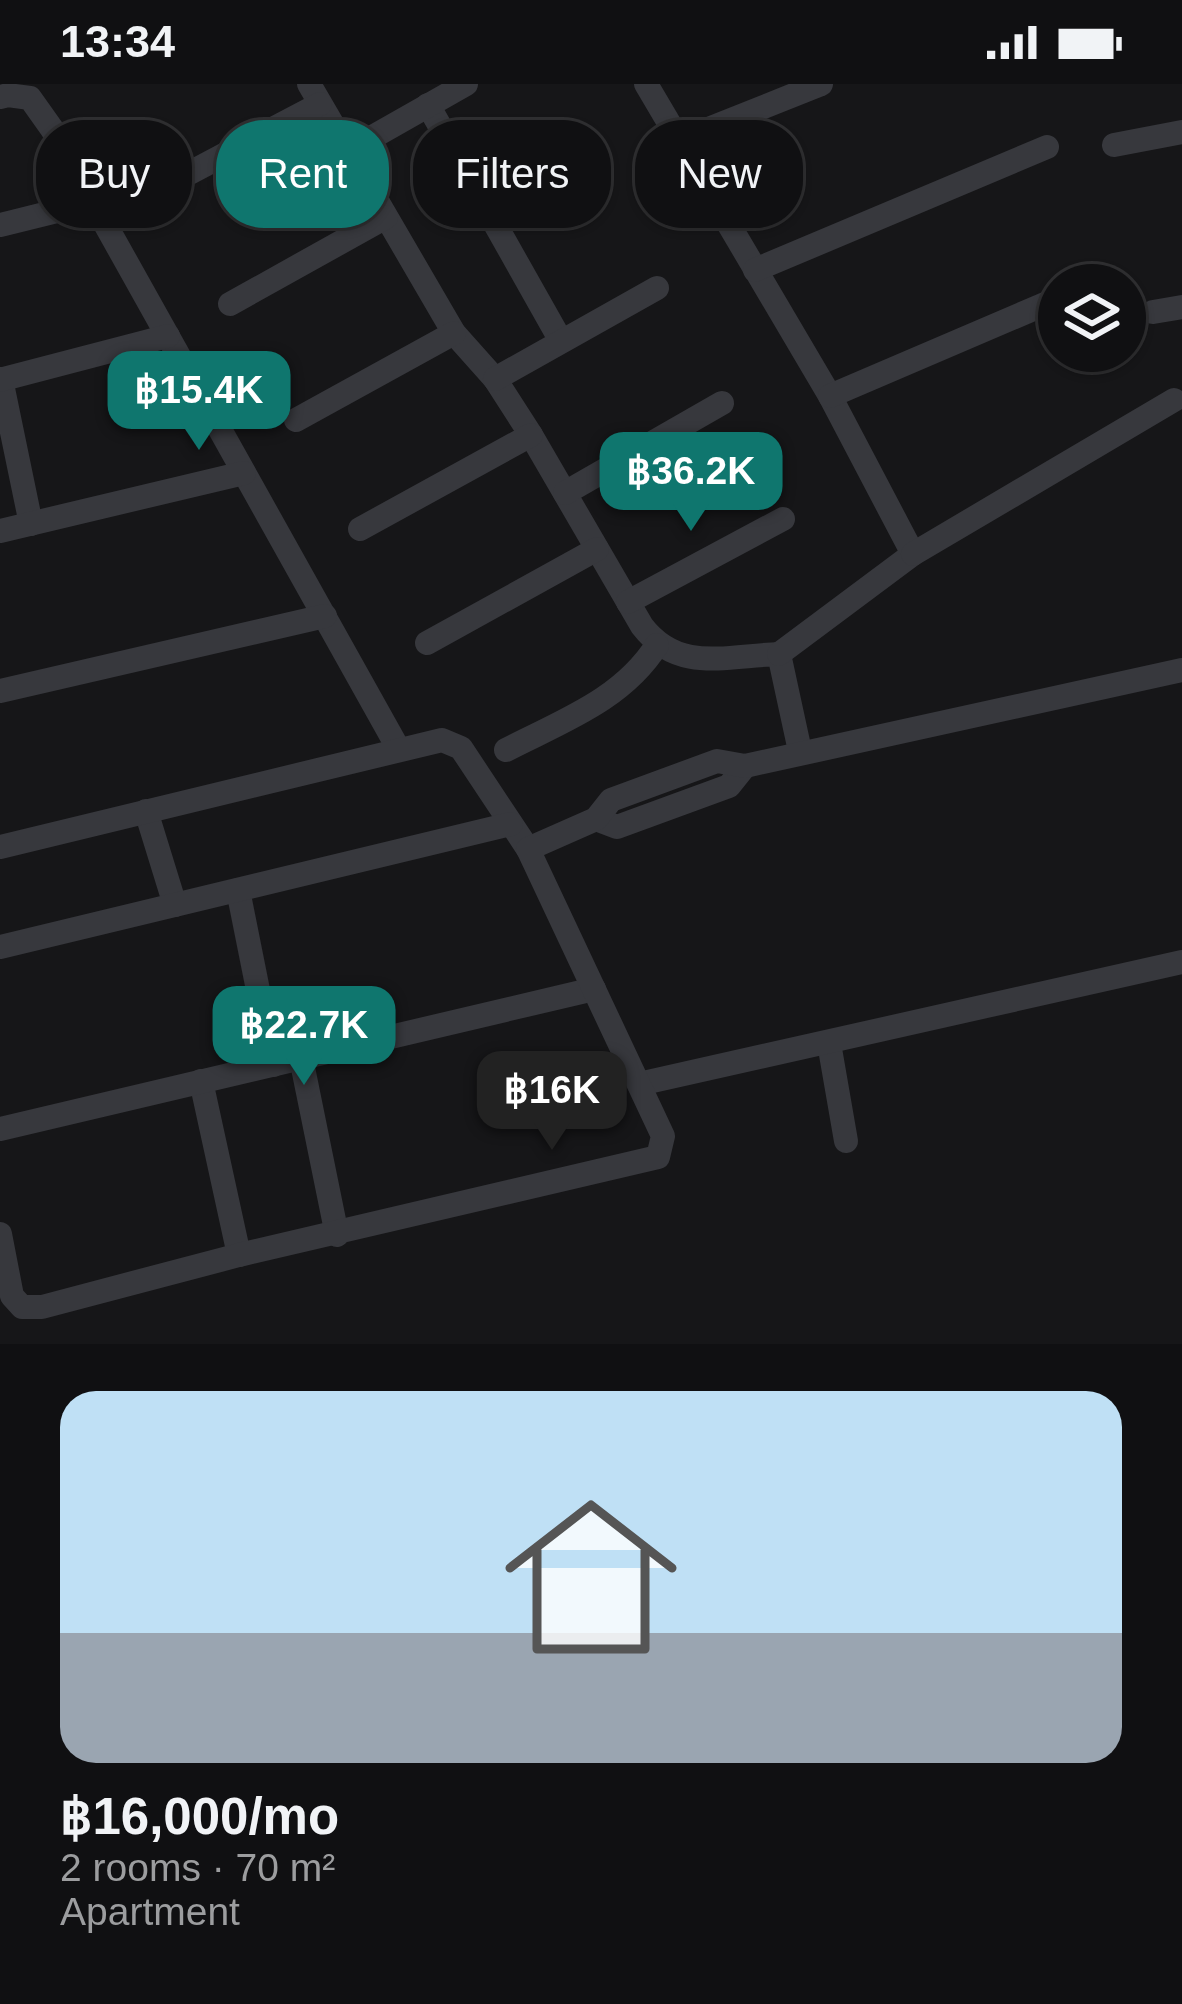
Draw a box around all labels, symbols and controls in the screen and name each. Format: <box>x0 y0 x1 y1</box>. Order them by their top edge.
text: 13:34 <box>60 16 175 67</box>
chip: Buy <box>36 120 192 228</box>
chip: Rent <box>216 120 389 228</box>
chip: Filters <box>413 120 611 228</box>
chip: New <box>635 120 803 228</box>
map controls <box>1038 264 1146 372</box>
button: layers <box>1038 264 1146 372</box>
pin: ฿15.4K <box>101 351 297 453</box>
text: ฿15.4K <box>135 368 263 411</box>
pin: ฿36.2K <box>593 432 789 534</box>
text: ฿36.2K <box>627 449 755 492</box>
pin: ฿22.7K <box>206 986 402 1088</box>
text: ฿22.7K <box>240 1003 368 1046</box>
pin: ฿16K <box>481 1051 623 1153</box>
text: ฿16K <box>504 1068 600 1111</box>
icon: home <box>483 1469 699 1685</box>
text: ฿16,000/mo <box>60 1788 339 1845</box>
text: 2 rooms · 70 m² <box>60 1846 335 1889</box>
text: Apartment <box>60 1890 240 1933</box>

